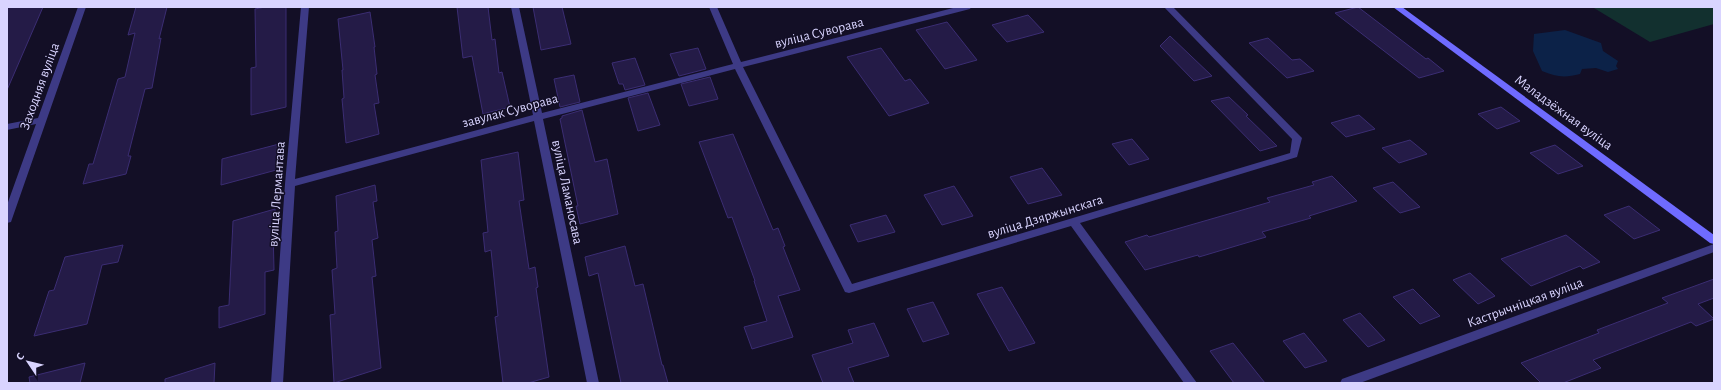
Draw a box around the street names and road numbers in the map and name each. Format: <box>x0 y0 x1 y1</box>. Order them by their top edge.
street label: вуліца Суворава <box>773 15 866 51</box>
street label: Заходняя вуліца <box>18 40 62 132</box>
street label: Маладзёжная вуліца <box>1512 73 1615 153</box>
street label: завулак Суворава <box>461 91 560 131</box>
street label: вуліца Ламаносава <box>549 139 585 246</box>
street label: вуліца Лермантава <box>266 140 288 247</box>
street label: вуліца Дзяржынскага <box>986 193 1105 241</box>
street label: Кастрычніцкая вуліца <box>1466 275 1586 330</box>

